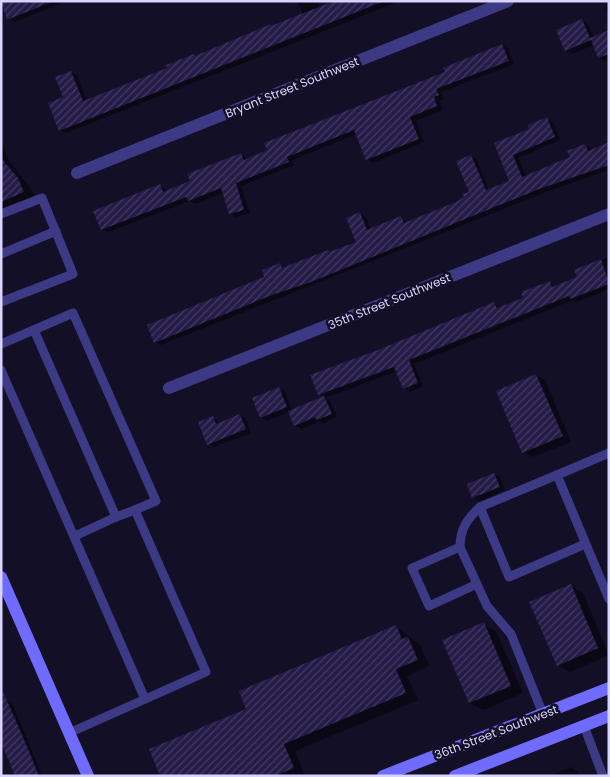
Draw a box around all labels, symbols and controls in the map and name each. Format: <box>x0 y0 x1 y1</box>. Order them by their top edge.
street label: Bryant Street Southwest <box>223 52 361 122</box>
street label: 35th Street Southwest <box>325 269 453 333</box>
street label: 36th Street Southwest <box>432 701 560 763</box>

